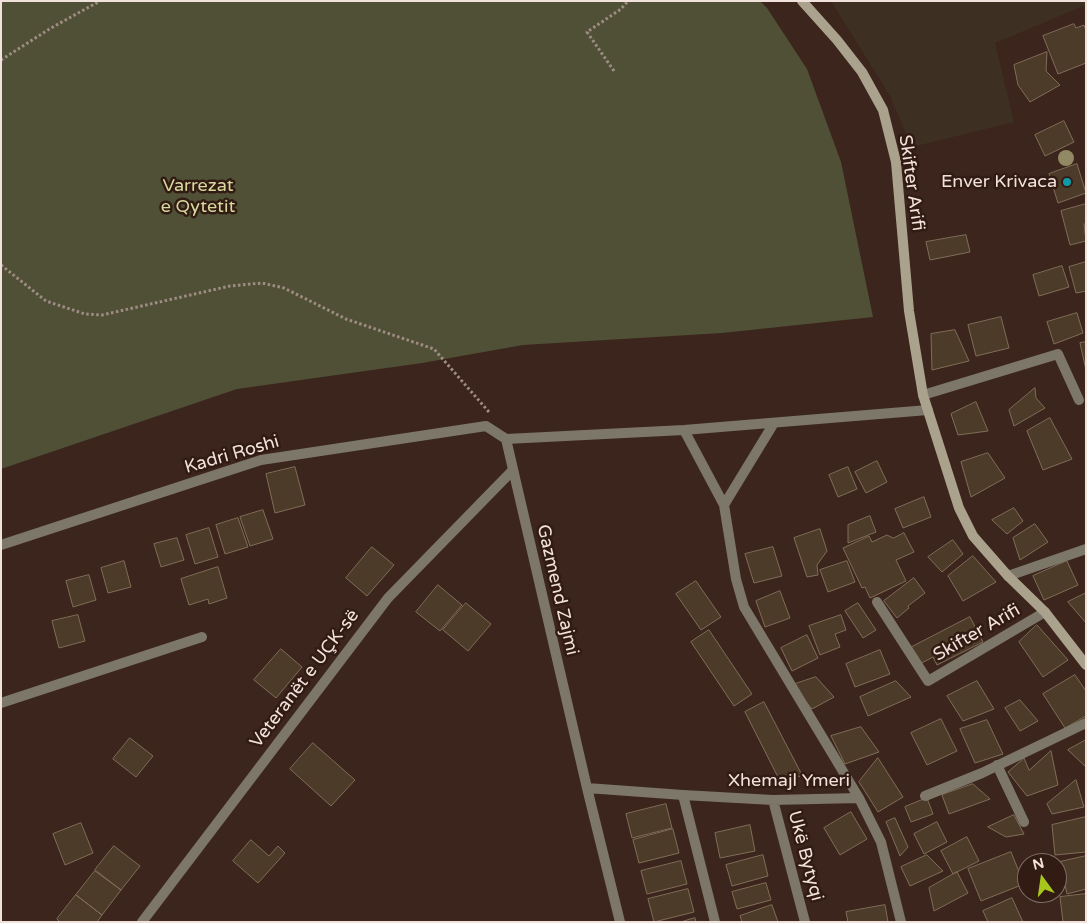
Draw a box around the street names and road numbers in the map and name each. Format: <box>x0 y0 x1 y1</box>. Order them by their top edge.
street label: Skifter Arifi <box>894 134 928 232</box>
street label: Kadri Roshi <box>182 431 282 479</box>
street label: Gazmend Zajmi <box>531 522 583 658</box>
street label: Skifter Arifi <box>930 599 1024 667</box>
street label: Veteranët e UÇK-së <box>246 606 364 752</box>
street label: Xhemajl Ymeri <box>728 770 850 792</box>
street label: Ukë Bytyqi <box>783 809 827 903</box>

